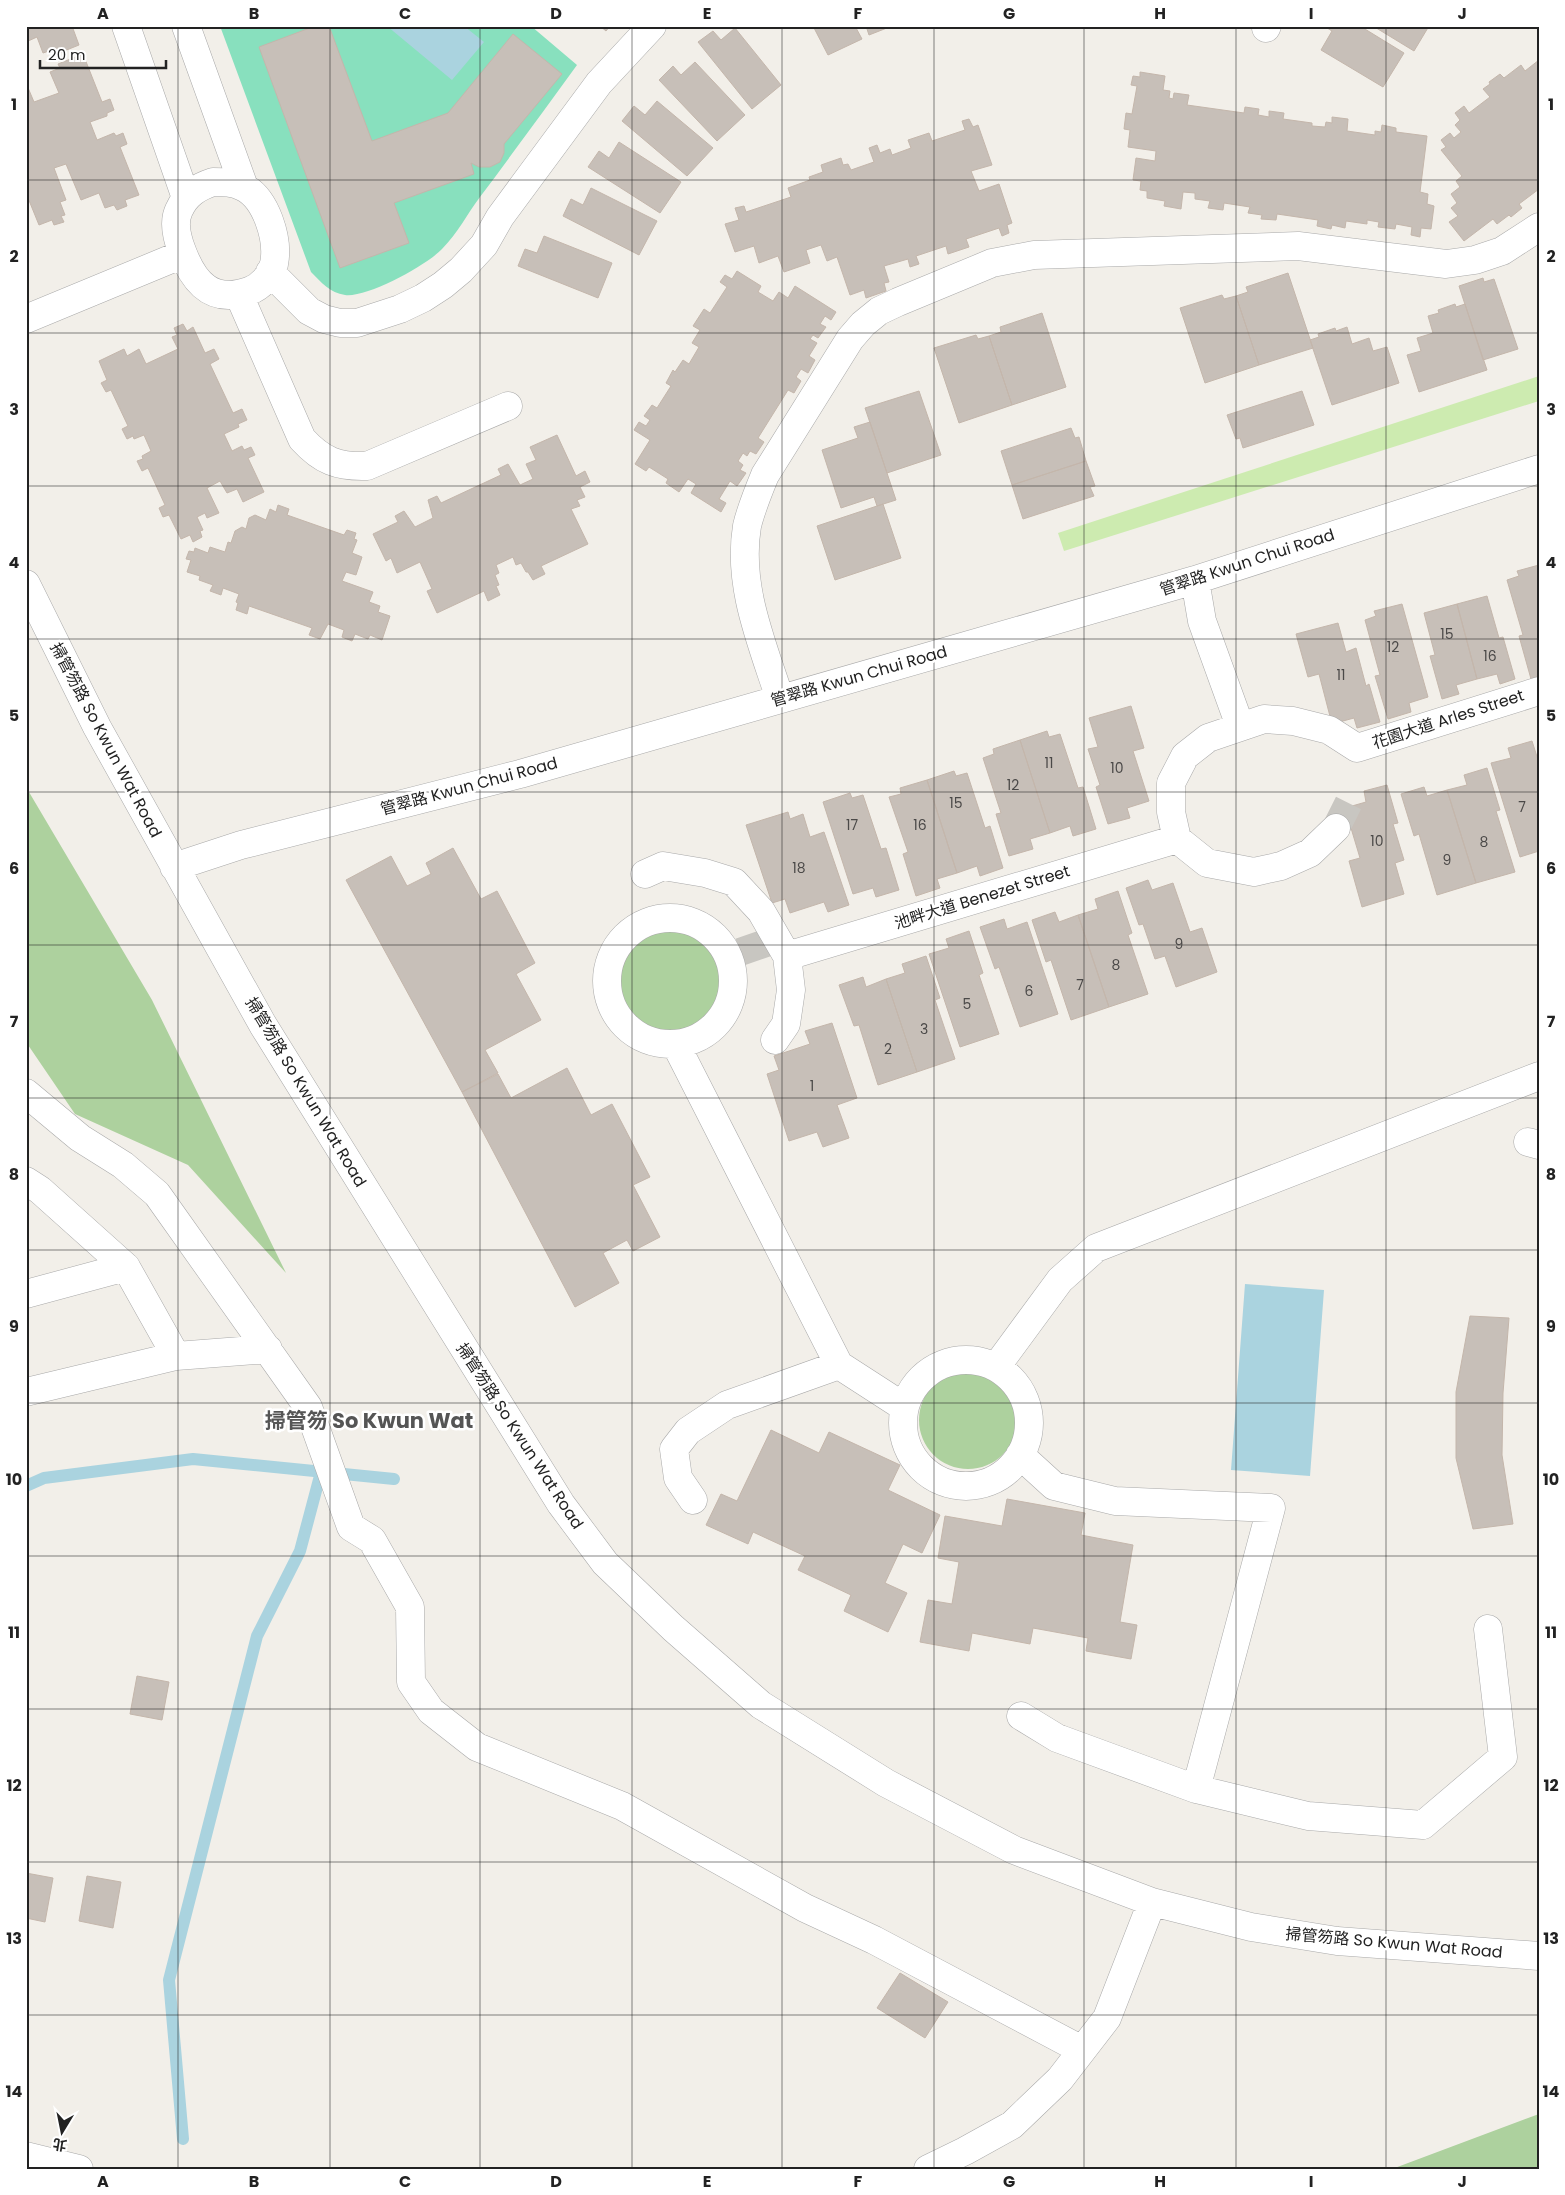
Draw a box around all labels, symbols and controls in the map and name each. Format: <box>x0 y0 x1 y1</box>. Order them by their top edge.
text: A <box>97 2 109 25</box>
text: B <box>249 2 259 25</box>
text: C <box>399 2 411 25</box>
text: D <box>550 2 562 25</box>
text: E <box>703 2 711 25</box>
text: F <box>854 2 863 25</box>
text: G <box>1003 2 1015 25</box>
text: H <box>1154 2 1166 25</box>
text: I <box>1309 2 1313 25</box>
text: J <box>1457 2 1467 25</box>
scale bar <box>40 38 166 70</box>
text: 20 m <box>48 44 86 65</box>
text: 1 <box>11 93 17 116</box>
text: 1 <box>1548 93 1554 116</box>
text: 2 <box>9 245 19 268</box>
text: 2 <box>1546 245 1556 268</box>
text: 3 <box>9 398 19 421</box>
text: 3 <box>1546 398 1556 421</box>
street label: 管翠路 Kwun Chui Road <box>1157 523 1337 601</box>
text: 4 <box>9 551 20 574</box>
text: 4 <box>1546 551 1557 574</box>
house number: 15 <box>1440 624 1454 644</box>
house number: 12 <box>1387 637 1399 657</box>
street label: 掃管笏路 So Kwun Wat Road <box>45 638 167 842</box>
street label: 管翠路 Kwun Chui Road <box>768 640 950 712</box>
house number: 16 <box>1483 646 1497 666</box>
house number: 11 <box>1337 665 1345 685</box>
street label: 花園大道 Arles Street <box>1369 684 1527 754</box>
text: 5 <box>9 704 19 727</box>
text: 5 <box>1546 704 1556 727</box>
street label: 管翠路 Kwun Chui Road <box>378 751 560 821</box>
house number: 11 <box>1045 753 1053 773</box>
house number: 10 <box>1110 758 1124 778</box>
house number: 12 <box>1007 775 1019 795</box>
house number: 15 <box>949 793 963 813</box>
house number: 7 <box>1518 797 1526 817</box>
house number: 17 <box>846 815 858 835</box>
house number: 16 <box>913 815 927 835</box>
house number: 10 <box>1370 831 1384 851</box>
house number: 8 <box>1480 832 1489 852</box>
house number: 9 <box>1443 850 1451 870</box>
text: 6 <box>9 857 19 880</box>
text: 6 <box>1546 857 1556 880</box>
house number: 18 <box>792 858 806 878</box>
street label: 池畔大道 Benezet Street <box>891 859 1073 935</box>
house number: 9 <box>1175 934 1183 954</box>
house number: 8 <box>1112 955 1121 975</box>
house number: 7 <box>1076 975 1084 995</box>
house number: 6 <box>1025 981 1034 1001</box>
street label: 掃管笏路 So Kwun Wat Road <box>240 993 372 1191</box>
house number: 5 <box>963 994 971 1014</box>
text: 7 <box>10 1010 19 1033</box>
text: 7 <box>1547 1010 1556 1033</box>
house number: 3 <box>920 1019 928 1039</box>
house number: 2 <box>884 1039 892 1059</box>
house number: 1 <box>810 1076 814 1096</box>
text: 8 <box>9 1163 19 1186</box>
text: 8 <box>1546 1163 1556 1186</box>
text: 9 <box>9 1315 19 1338</box>
text: 9 <box>1546 1315 1556 1338</box>
street label: 掃管笏路 So Kwun Wat Road <box>451 1338 589 1534</box>
district label: 掃管笏 So Kwun Wat <box>265 1406 473 1435</box>
text: 10 <box>6 1468 22 1491</box>
text: 10 <box>1543 1468 1559 1491</box>
text: 11 <box>8 1621 20 1644</box>
text: 11 <box>1545 1621 1557 1644</box>
text: 12 <box>6 1774 22 1797</box>
text: 12 <box>1543 1774 1559 1797</box>
street label: 掃管笏路 So Kwun Wat Road <box>1285 1922 1503 1964</box>
text: 13 <box>6 1927 22 1950</box>
text: 13 <box>1543 1927 1559 1950</box>
text: 14 <box>6 2080 23 2103</box>
text: 14 <box>1543 2080 1560 2103</box>
north arrow <box>38 2108 88 2158</box>
text: 北 <box>51 2134 68 2156</box>
text: A <box>97 2170 109 2193</box>
text: B <box>249 2170 259 2193</box>
text: C <box>399 2170 411 2193</box>
text: D <box>550 2170 562 2193</box>
text: E <box>703 2170 711 2193</box>
text: F <box>854 2170 863 2193</box>
text: G <box>1003 2170 1015 2193</box>
text: H <box>1154 2170 1166 2193</box>
text: I <box>1309 2170 1313 2193</box>
text: J <box>1457 2170 1467 2193</box>

